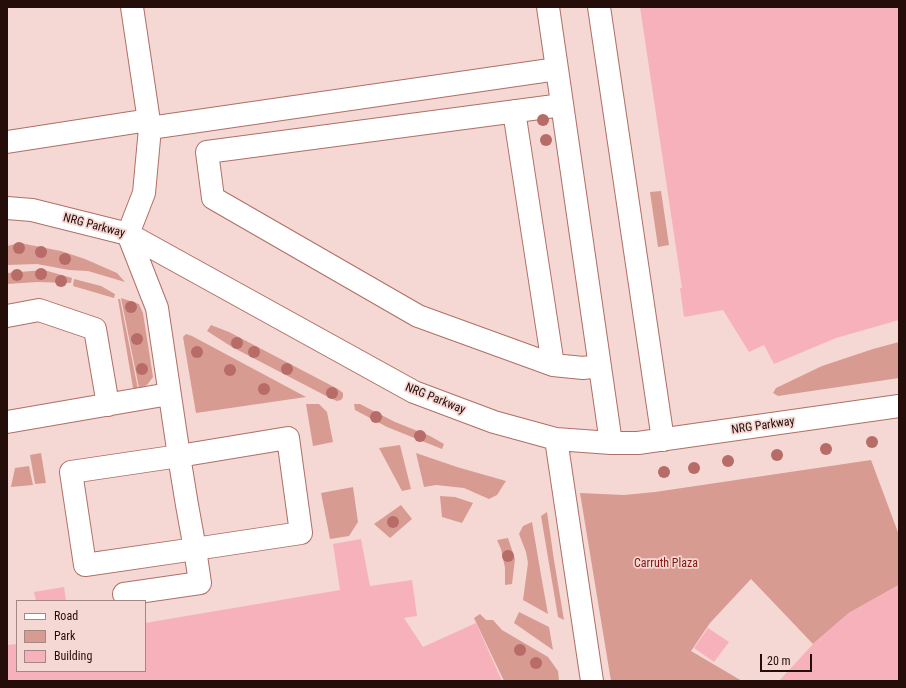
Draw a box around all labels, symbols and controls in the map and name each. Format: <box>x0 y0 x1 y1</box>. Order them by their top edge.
street label: NRG Parkway <box>61 211 127 241</box>
street label: NRG Parkway <box>403 380 467 418</box>
street label: NRG Parkway <box>731 414 795 438</box>
park label: Carruth Plaza <box>634 557 698 571</box>
legend <box>16 600 146 672</box>
text: Road <box>54 609 78 623</box>
text: Park <box>54 629 75 643</box>
scale bar <box>762 646 814 672</box>
text: Building <box>54 649 92 663</box>
text: 20 m <box>767 654 791 668</box>

